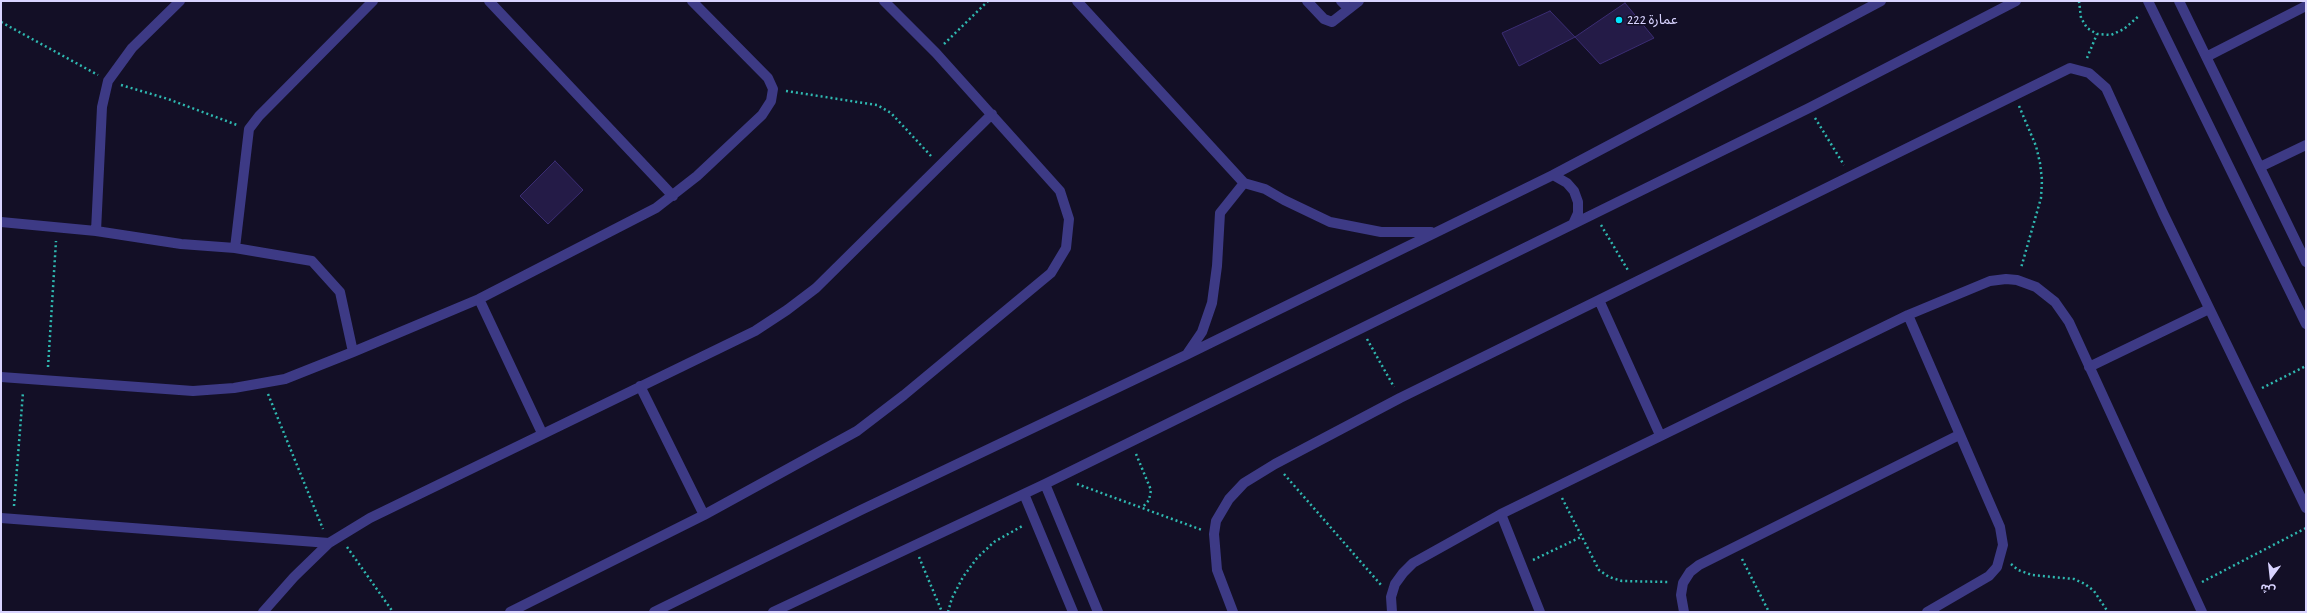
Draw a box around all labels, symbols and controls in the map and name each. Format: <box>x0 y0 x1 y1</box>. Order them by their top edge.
place label: عمارة 222 <box>1627 12 1678 28</box>
marker: عمارة 222 <box>1614 15 1624 25</box>
north arrow <box>2251 557 2291 597</box>
text: ش <box>2259 582 2276 596</box>

